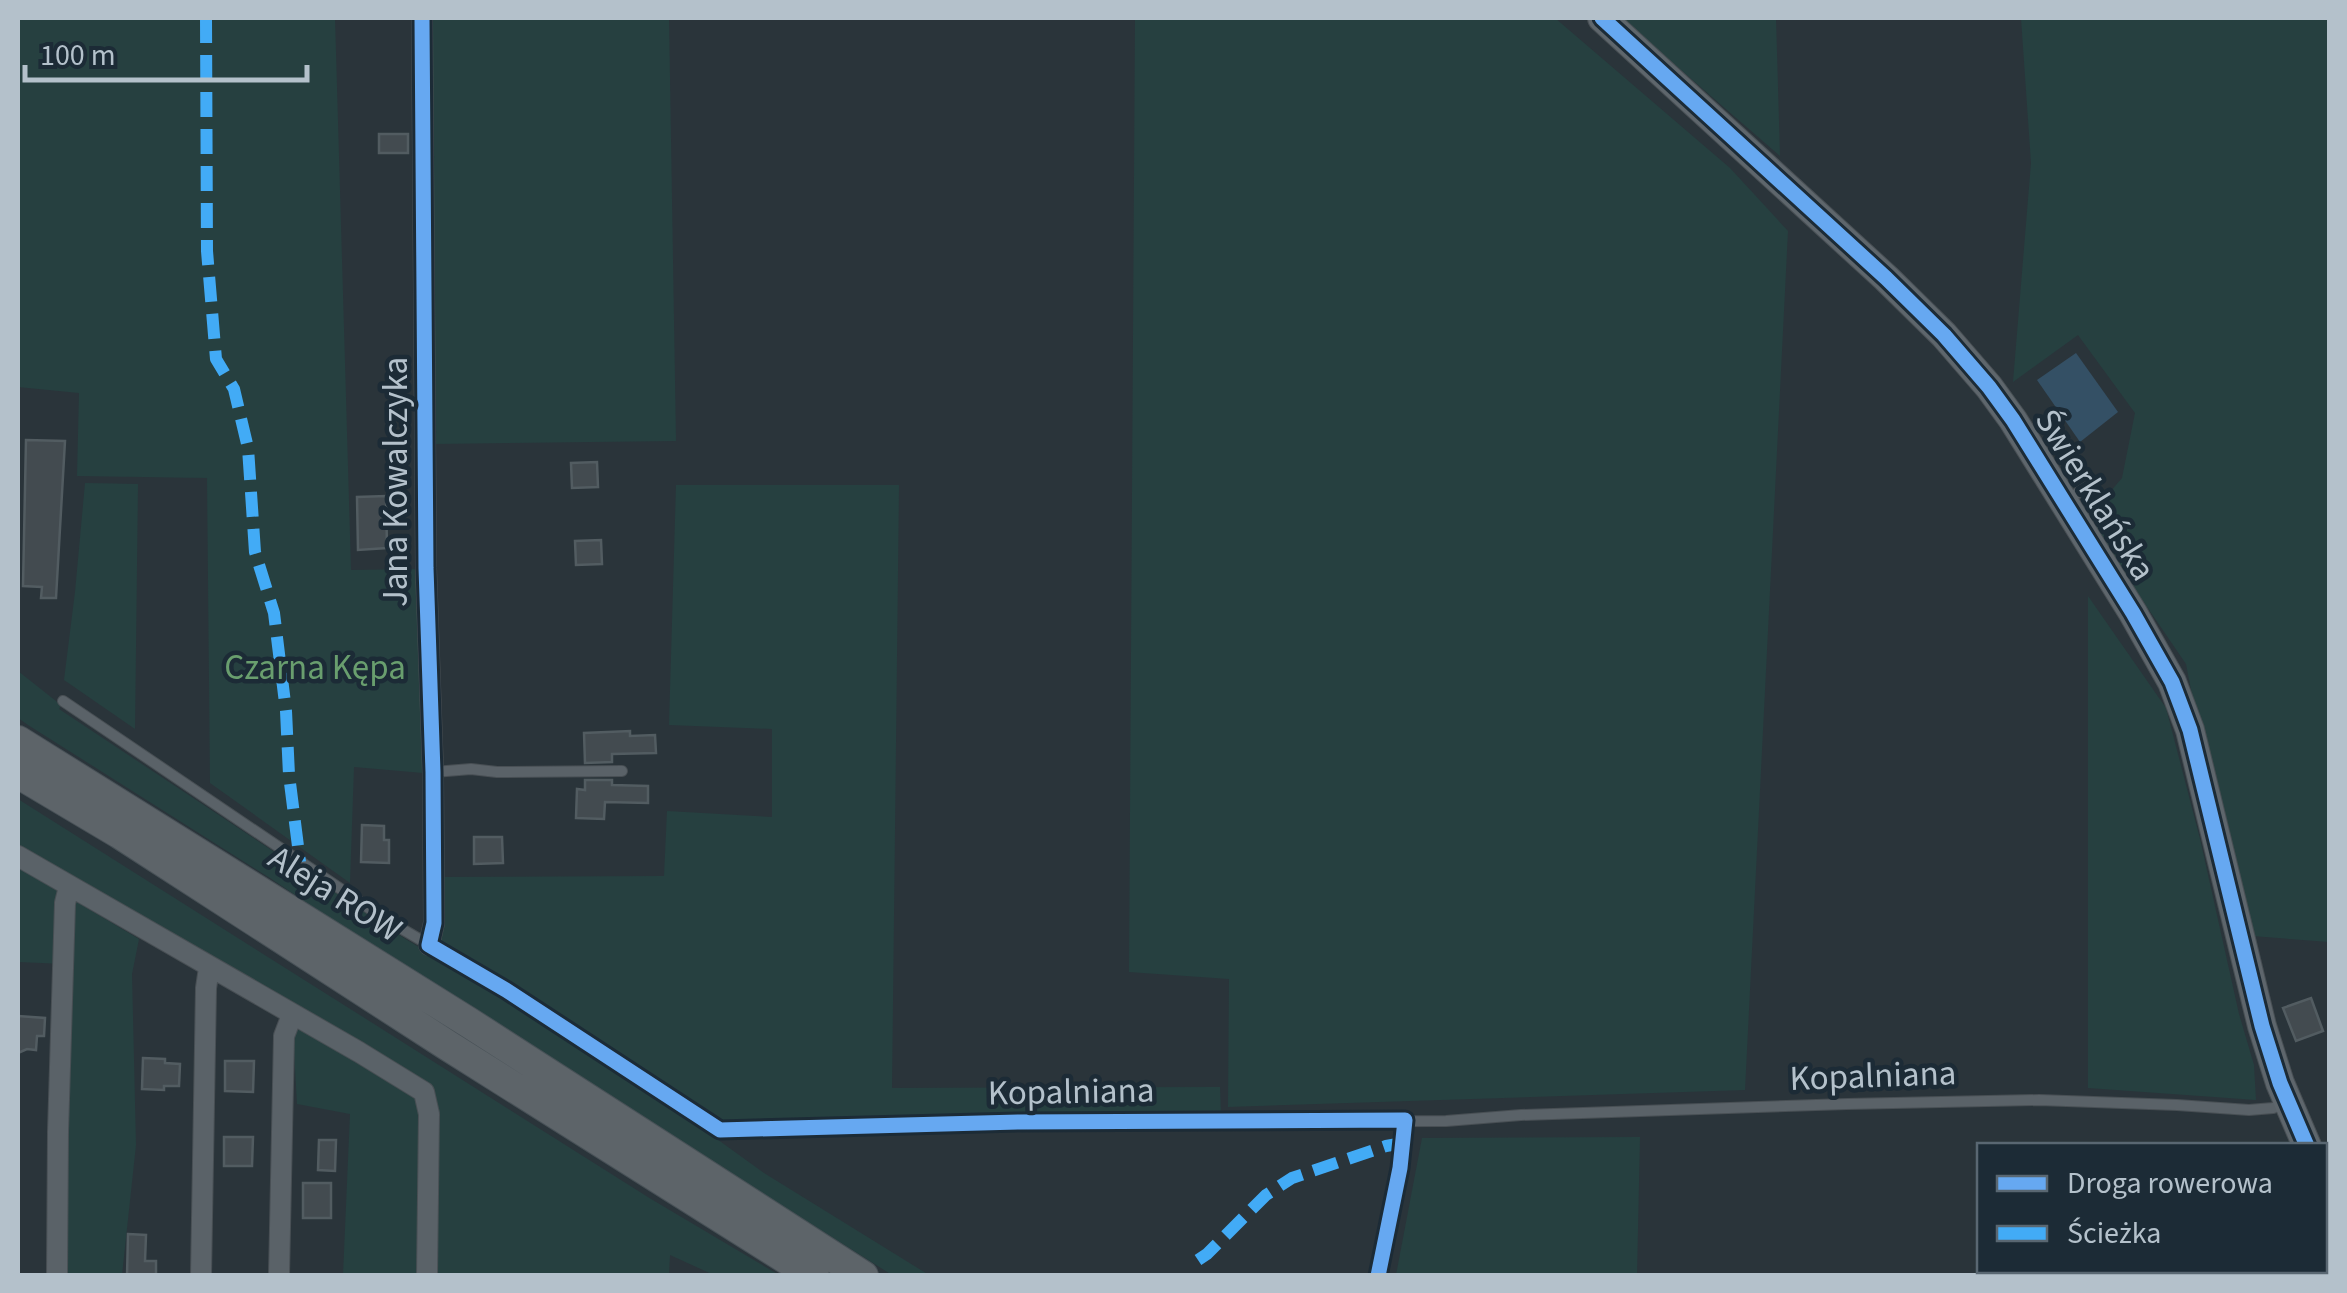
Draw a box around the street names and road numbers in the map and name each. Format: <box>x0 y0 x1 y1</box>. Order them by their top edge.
street label: Jana Kowalczyka <box>371 357 421 607</box>
street label: Świerklańska <box>2022 399 2168 591</box>
street label: Aleja ROW <box>259 833 411 955</box>
street label: Kopalniana <box>1789 1048 1957 1104</box>
street label: Kopalniana <box>987 1066 1155 1118</box>

